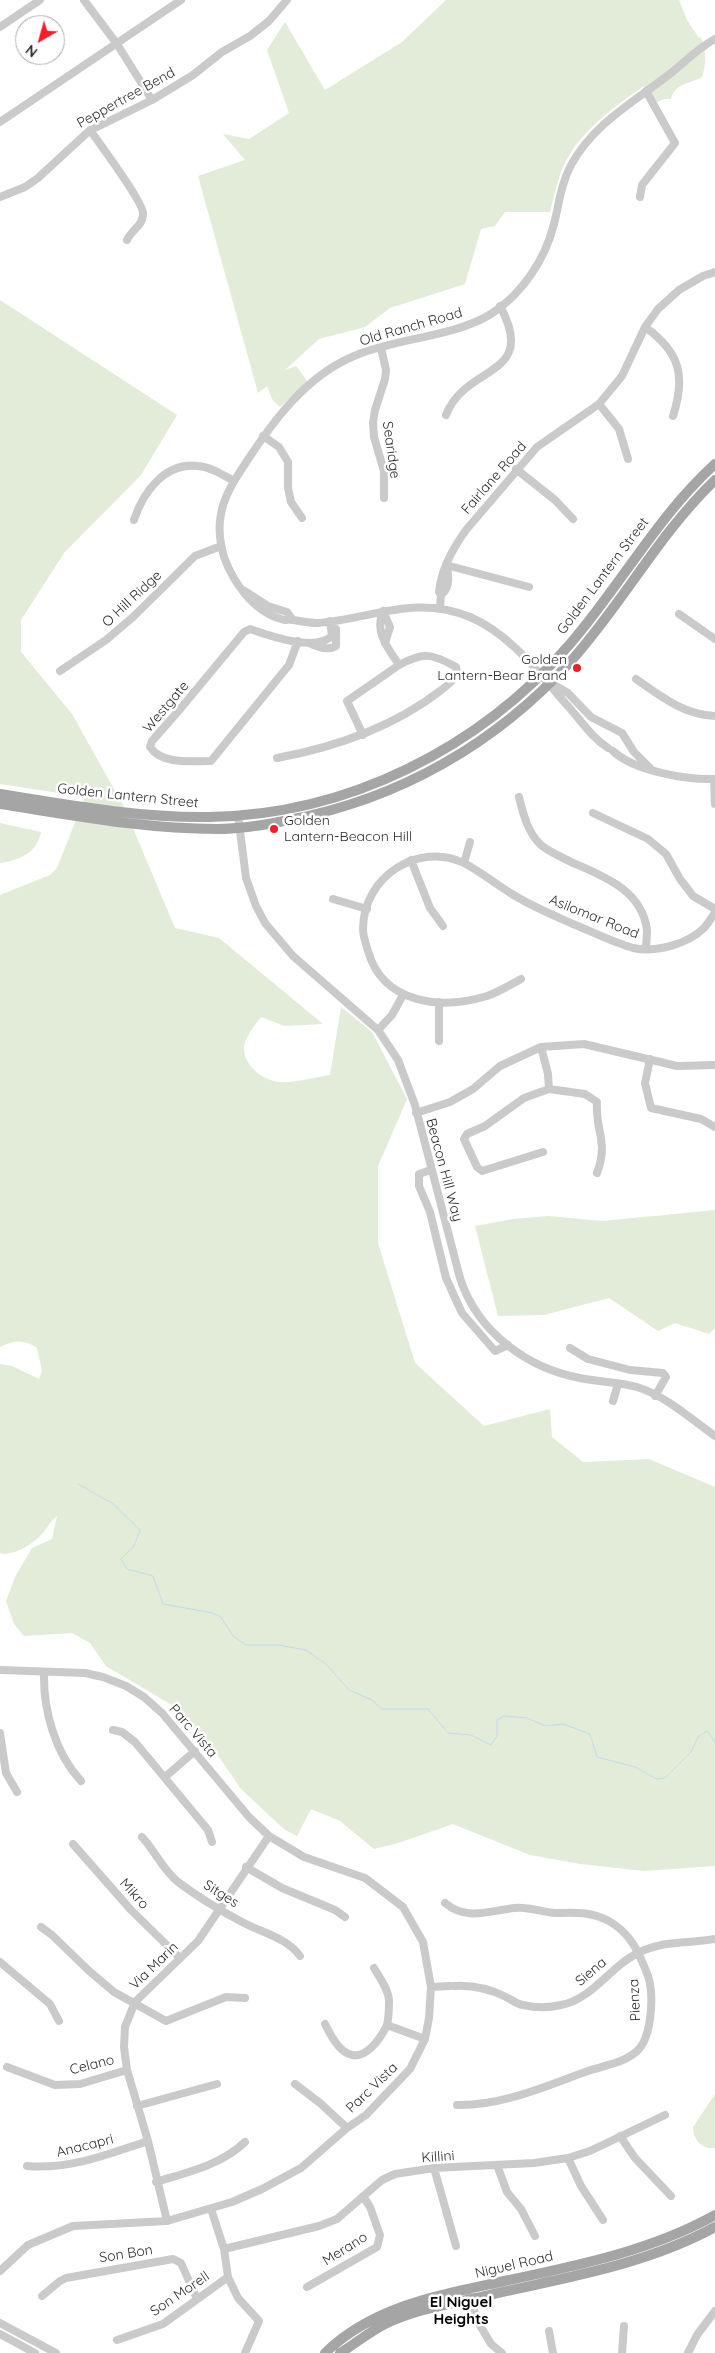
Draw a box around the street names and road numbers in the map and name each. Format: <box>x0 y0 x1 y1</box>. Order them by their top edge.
street label: Peppertree Bend <box>74 64 178 132</box>
street label: Old Ranch Road <box>358 304 464 350</box>
street label: Searidge <box>379 420 403 480</box>
street label: Fairlane Road <box>458 438 530 518</box>
street label: Golden Lantern Street <box>554 514 652 638</box>
street label: O Hill Ridge <box>99 567 165 631</box>
street label: Westgate <box>140 678 192 736</box>
street label: Golden Lantern Street <box>57 780 199 812</box>
street label: Asilomar Road <box>547 891 641 943</box>
street label: Beacon Hill Way <box>422 1116 466 1224</box>
street label: Parc Vista <box>165 1701 221 1761</box>
street label: Mikro <box>116 1875 152 1913</box>
street label: Sitges <box>200 1877 242 1911</box>
street label: Via Marin <box>126 1939 182 1993</box>
street label: Siena <box>572 1954 610 1990</box>
street label: Pienza <box>625 1978 645 2022</box>
street label: Celano <box>68 2051 116 2079</box>
street label: Parc Vista <box>343 2059 401 2117</box>
street label: Anacapri <box>55 2131 115 2161</box>
street label: Killini <box>421 2147 455 2167</box>
street label: Merano <box>319 2229 371 2269</box>
street label: Son Bon <box>98 2241 154 2267</box>
street label: Niguel Road <box>473 2248 555 2282</box>
street label: Son Morell <box>147 2268 213 2320</box>

